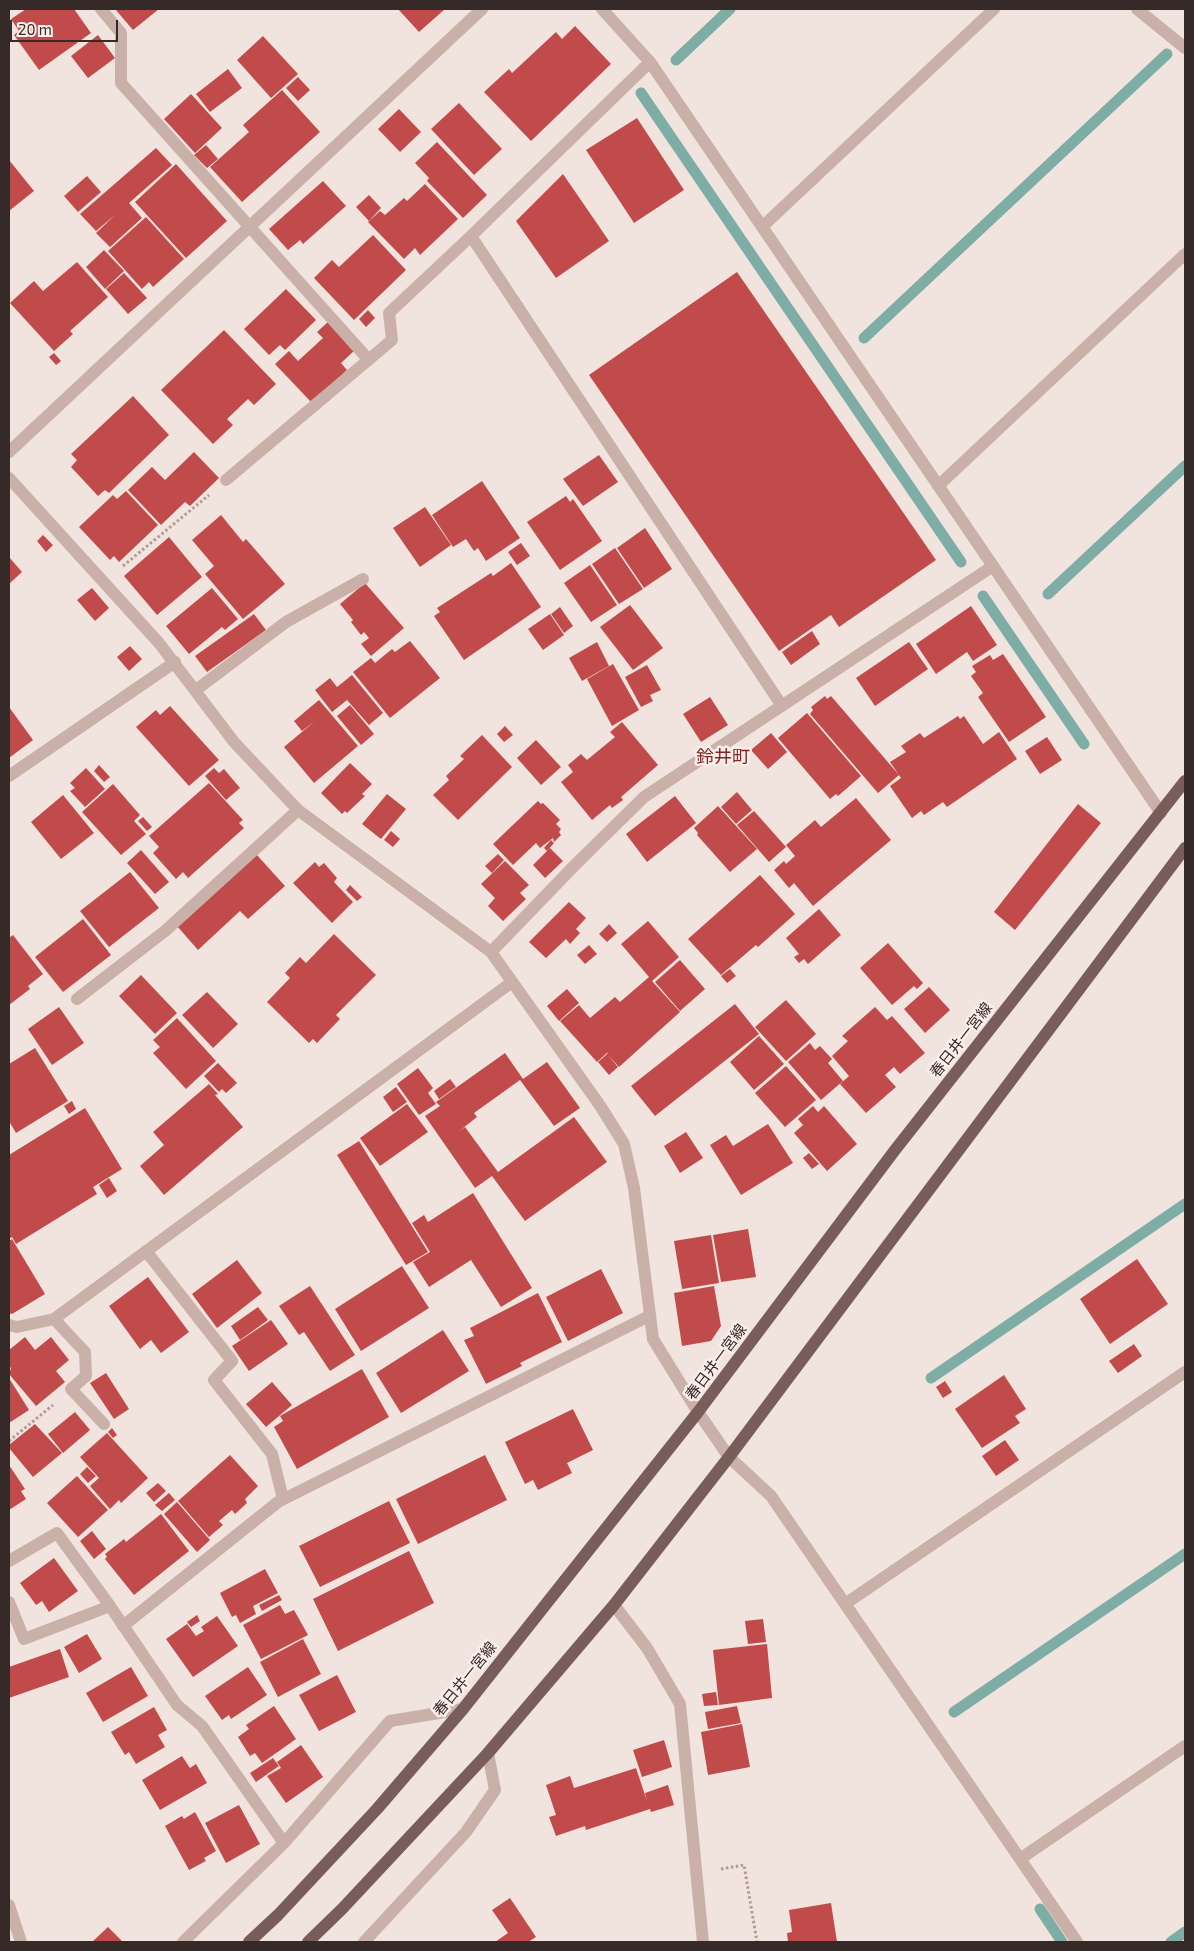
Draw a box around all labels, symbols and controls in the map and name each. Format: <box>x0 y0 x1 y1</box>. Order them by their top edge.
scale bar <box>12 10 120 42</box>
text: 20 m <box>18 20 52 38</box>
district label: 鈴井町 <box>696 746 750 768</box>
street label: 春日井一宮線 <box>926 999 996 1081</box>
street label: 春日井一宮線 <box>682 1321 750 1403</box>
street label: 春日井一宮線 <box>430 1638 500 1720</box>

